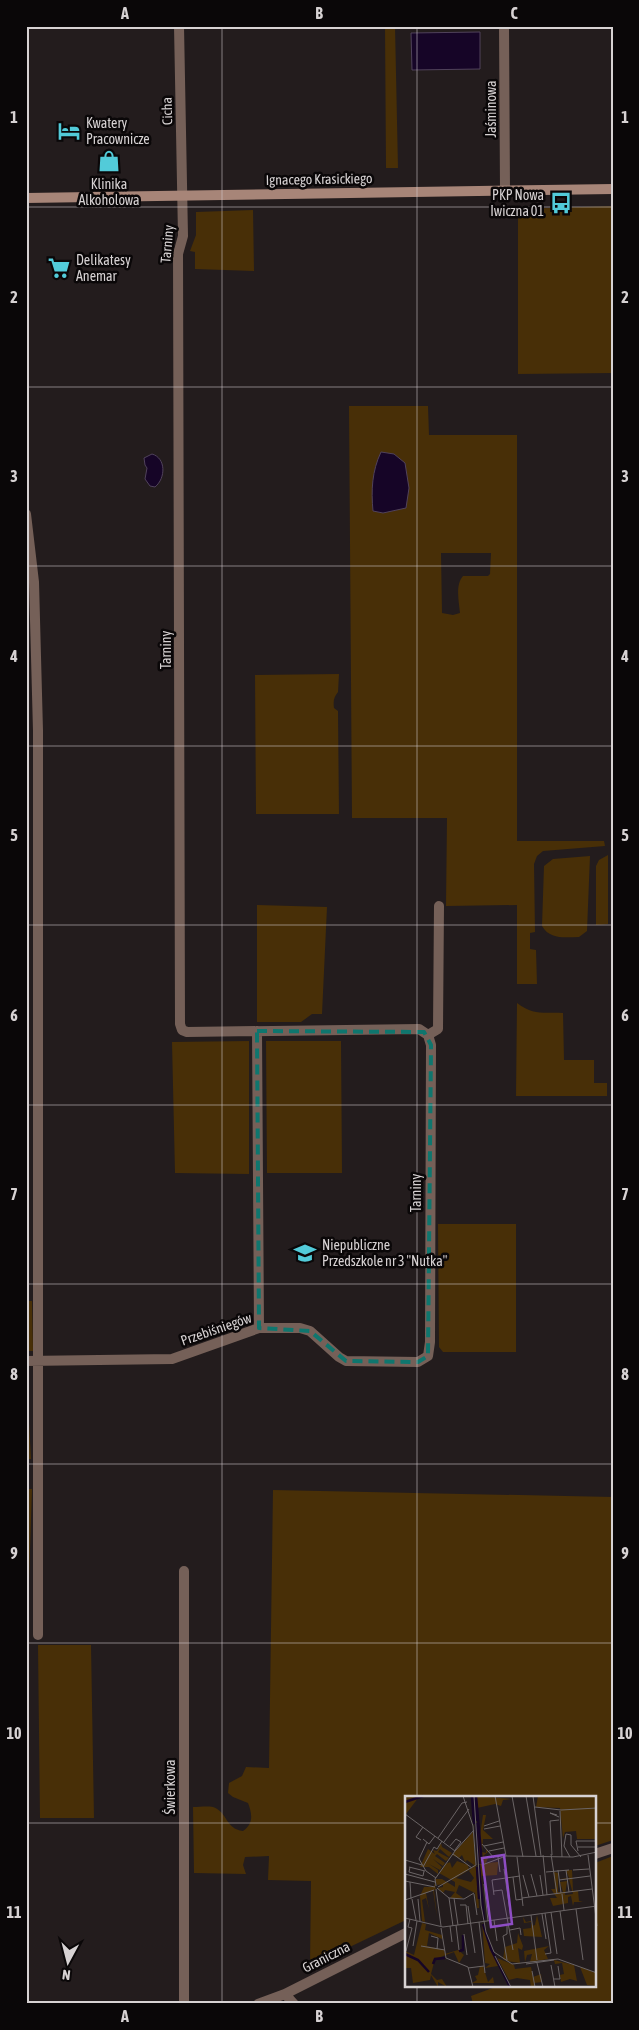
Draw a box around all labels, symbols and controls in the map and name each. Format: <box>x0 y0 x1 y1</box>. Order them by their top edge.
text: A <box>120 4 129 22</box>
text: B <box>315 4 323 22</box>
text: C <box>510 4 518 22</box>
street label: Jaśminowa <box>483 80 499 138</box>
street label: Cicha <box>159 97 175 125</box>
text: 1 <box>10 108 18 126</box>
text: 1 <box>621 108 629 126</box>
place label: Kwatery Pracownicze <box>86 115 150 147</box>
hotel icon: Kwatery Pracownicze <box>56 118 82 144</box>
shop icon: Klinika Alkoholowa <box>96 148 122 174</box>
street label: Ignacego Krasickiego <box>265 170 373 188</box>
place label: Klinika Alkoholowa <box>78 176 140 208</box>
place label: PKP Nowa Iwiczna 01 <box>490 187 544 219</box>
bus stop icon: PKP Nowa Iwiczna 01 <box>548 190 574 216</box>
street label: Tarniny <box>157 224 177 264</box>
place label: Delikatesy Anemar <box>76 252 131 284</box>
supermarket icon: Delikatesy Anemar <box>46 255 72 281</box>
text: 2 <box>10 288 18 306</box>
text: 2 <box>621 288 629 306</box>
text: 3 <box>10 467 18 485</box>
text: 3 <box>621 467 629 485</box>
street label: Tarniny <box>158 631 174 669</box>
text: 4 <box>9 647 18 665</box>
text: 4 <box>620 647 629 665</box>
text: 5 <box>10 826 18 844</box>
text: 5 <box>621 826 629 844</box>
text: 6 <box>10 1006 18 1024</box>
text: 6 <box>621 1006 629 1024</box>
street label: Tarniny <box>408 1174 424 1212</box>
text: 7 <box>10 1185 18 1203</box>
text: 7 <box>621 1185 629 1203</box>
place label: Niepubliczne Przedszkole nr 3 "Nutka" <box>322 1237 448 1269</box>
school or university icon: Niepubliczne Przedszkole nr 3 "Nutka" <box>292 1240 318 1266</box>
street label: Przebiśniegów <box>178 1309 254 1349</box>
text: 8 <box>10 1365 18 1383</box>
text: 8 <box>621 1365 629 1383</box>
text: 9 <box>10 1544 18 1562</box>
text: 9 <box>621 1544 629 1562</box>
text: 10 <box>6 1724 22 1742</box>
text: 10 <box>617 1724 633 1742</box>
street label: Świerkowa <box>162 1760 178 1814</box>
inset map <box>405 1796 596 1988</box>
text: 11 <box>6 1903 22 1921</box>
text: 11 <box>617 1903 633 1921</box>
north arrow <box>42 1938 92 1988</box>
street label: Graniczna <box>300 1938 352 1976</box>
text: N <box>61 1966 71 1983</box>
text: A <box>120 2007 129 2025</box>
text: B <box>315 2007 323 2025</box>
text: C <box>510 2007 518 2025</box>

